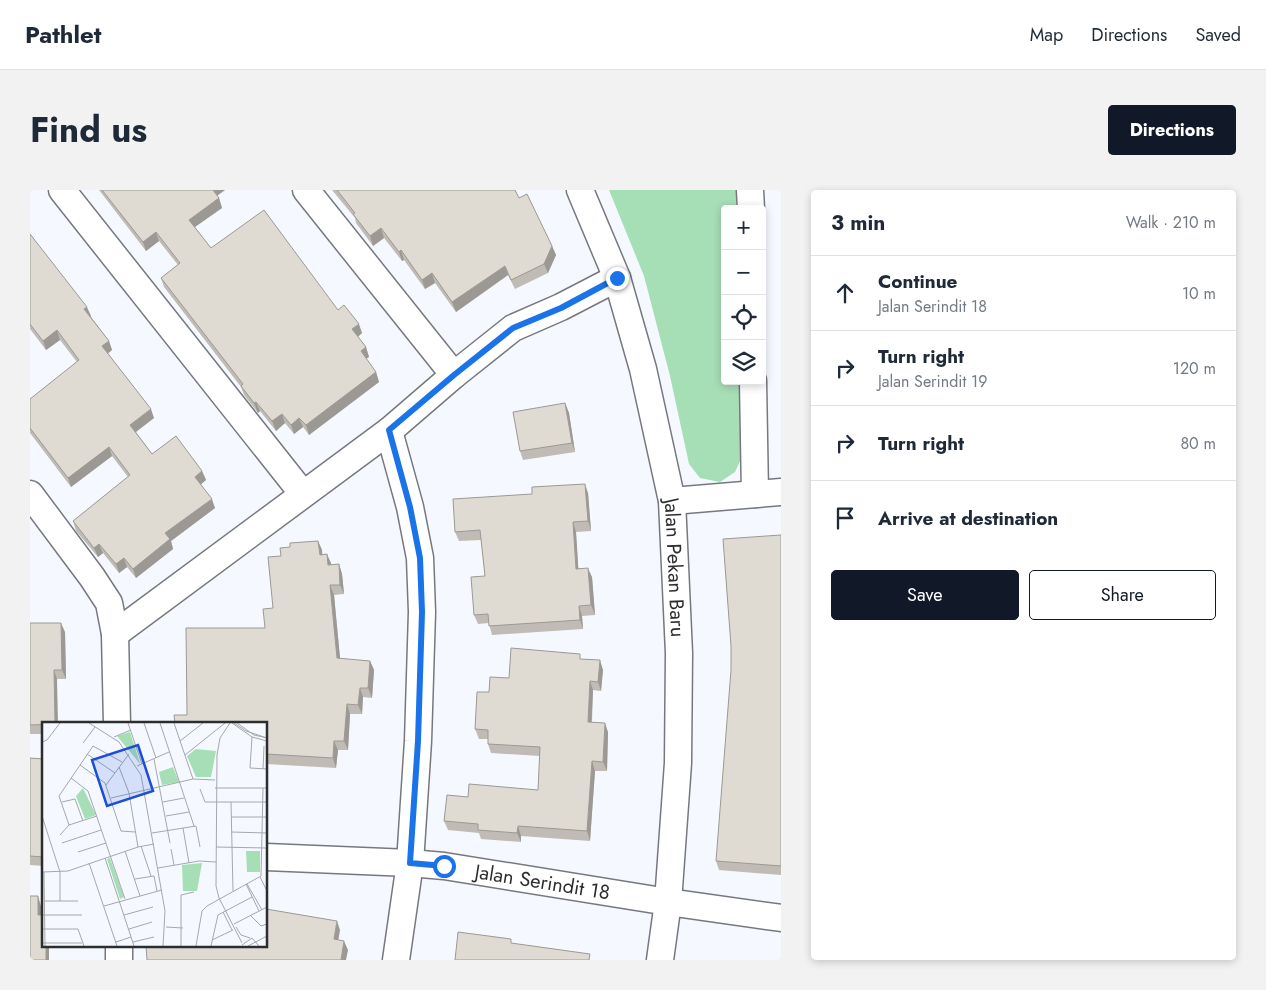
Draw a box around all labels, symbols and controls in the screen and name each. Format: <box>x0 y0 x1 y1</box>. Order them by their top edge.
text: Pathlet <box>25 17 101 52</box>
text: Map <box>1030 22 1063 48</box>
text: Directions <box>1091 22 1167 48</box>
text: Saved <box>1195 22 1241 48</box>
text: Find us <box>30 105 147 155</box>
button: Directions <box>1108 105 1236 155</box>
map controls <box>721 205 766 385</box>
button: + <box>721 205 766 250</box>
text: 3 min <box>831 208 885 238</box>
text: Walk · 210 m <box>1126 211 1216 234</box>
button: − <box>721 250 766 295</box>
route end <box>606 267 629 290</box>
text: Continue <box>878 268 957 295</box>
icon: ahead <box>831 279 859 307</box>
text: 10 m <box>1182 282 1216 305</box>
button: locate <box>721 295 766 340</box>
text: Jalan Serindit 18 <box>878 295 987 318</box>
button: layers <box>721 340 766 385</box>
text: Turn right <box>878 343 964 370</box>
icon: right <box>831 354 859 382</box>
text: 120 m <box>1173 357 1216 380</box>
text: Jalan Serindit 19 <box>878 370 988 393</box>
icon: right <box>831 429 859 457</box>
text: Turn right <box>878 430 964 457</box>
text: 80 m <box>1180 432 1216 455</box>
street label: Jalan Pekan Baru <box>656 492 692 638</box>
icon: arrive <box>831 504 859 532</box>
text: Arrive at destination <box>878 505 1058 532</box>
button: Save <box>831 570 1019 620</box>
button: Share <box>1029 570 1216 620</box>
inset map <box>42 722 268 948</box>
route start <box>433 855 456 878</box>
street label: Jalan Serindit 18 <box>470 857 612 907</box>

